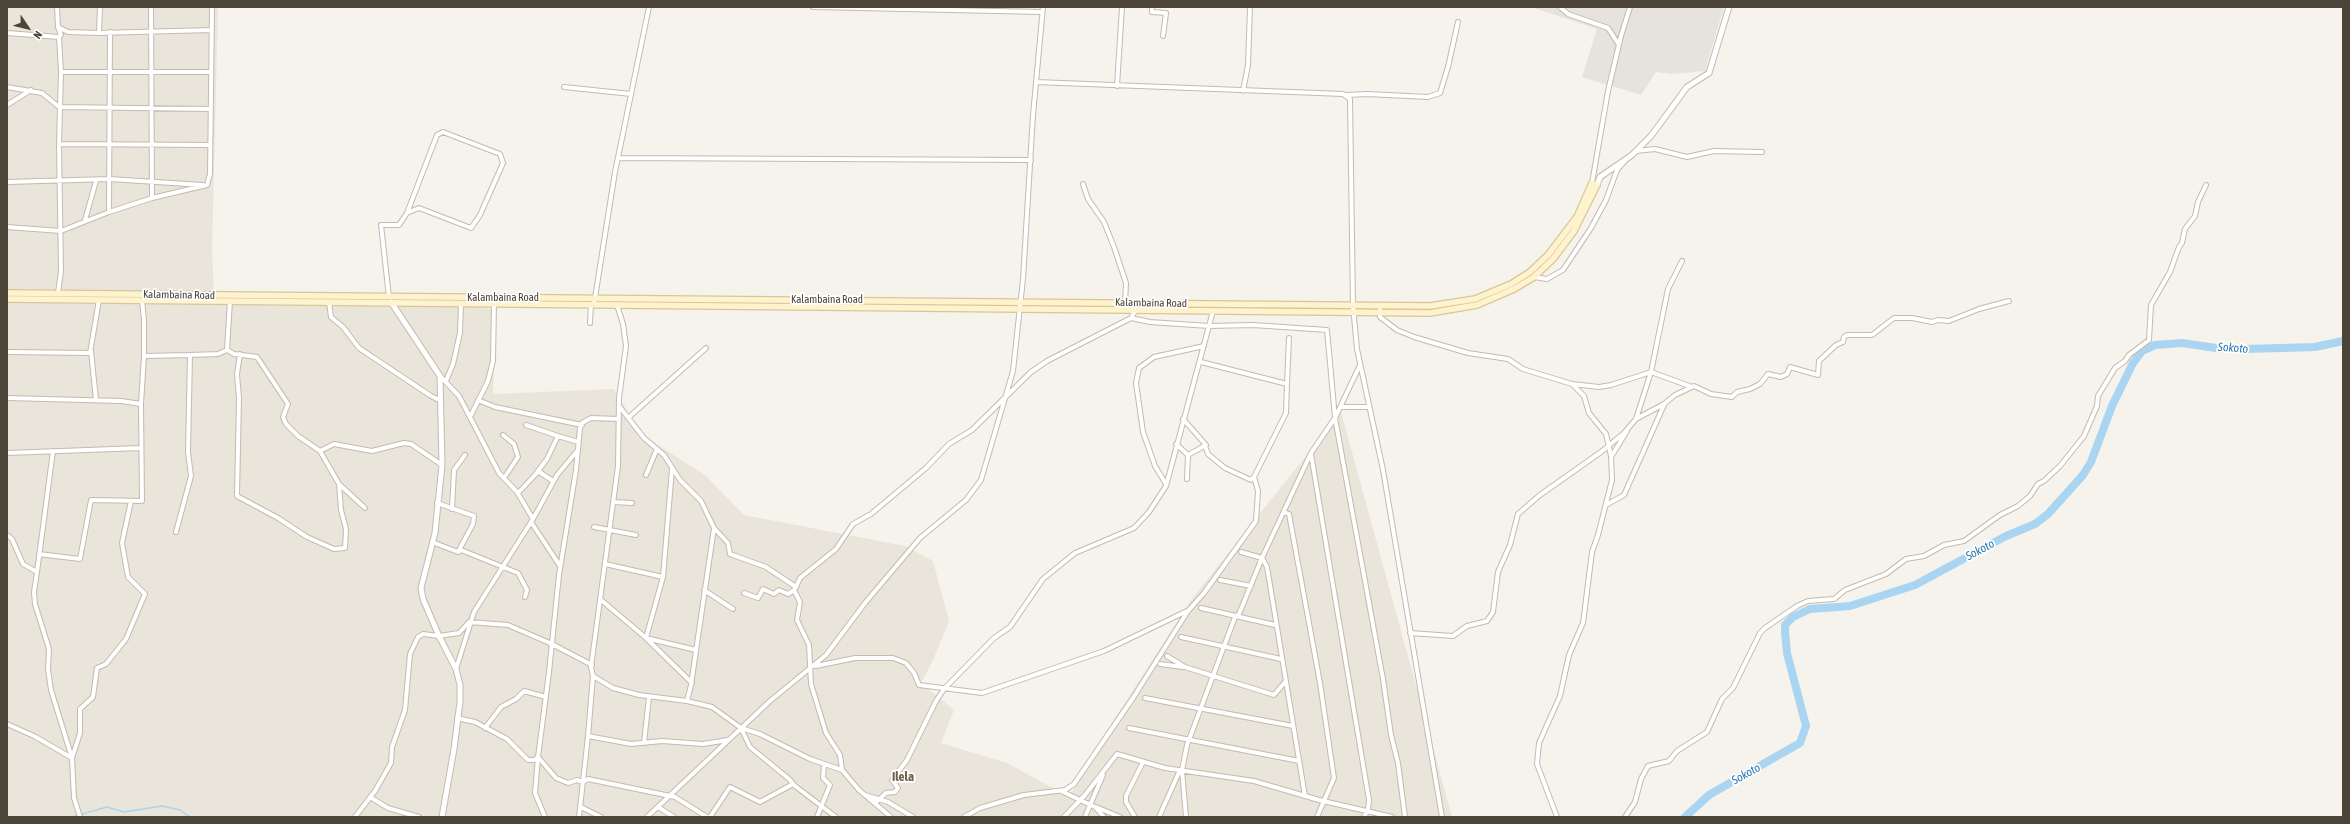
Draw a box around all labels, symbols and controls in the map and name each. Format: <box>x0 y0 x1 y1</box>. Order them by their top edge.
north arrow <box>8 8 48 48</box>
text: N <box>31 29 45 41</box>
street label: Kalambaina Road <box>143 288 215 302</box>
street label: Kalambaina Road <box>467 291 539 305</box>
street label: Kalambaina Road <box>791 293 863 307</box>
street label: Kalambaina Road <box>1115 296 1187 310</box>
water label: Sokoto <box>2217 340 2249 356</box>
water label: Sokoto <box>1963 537 1997 563</box>
water label: Sokoto <box>1729 760 1763 788</box>
district label: Ilela <box>892 769 914 785</box>

